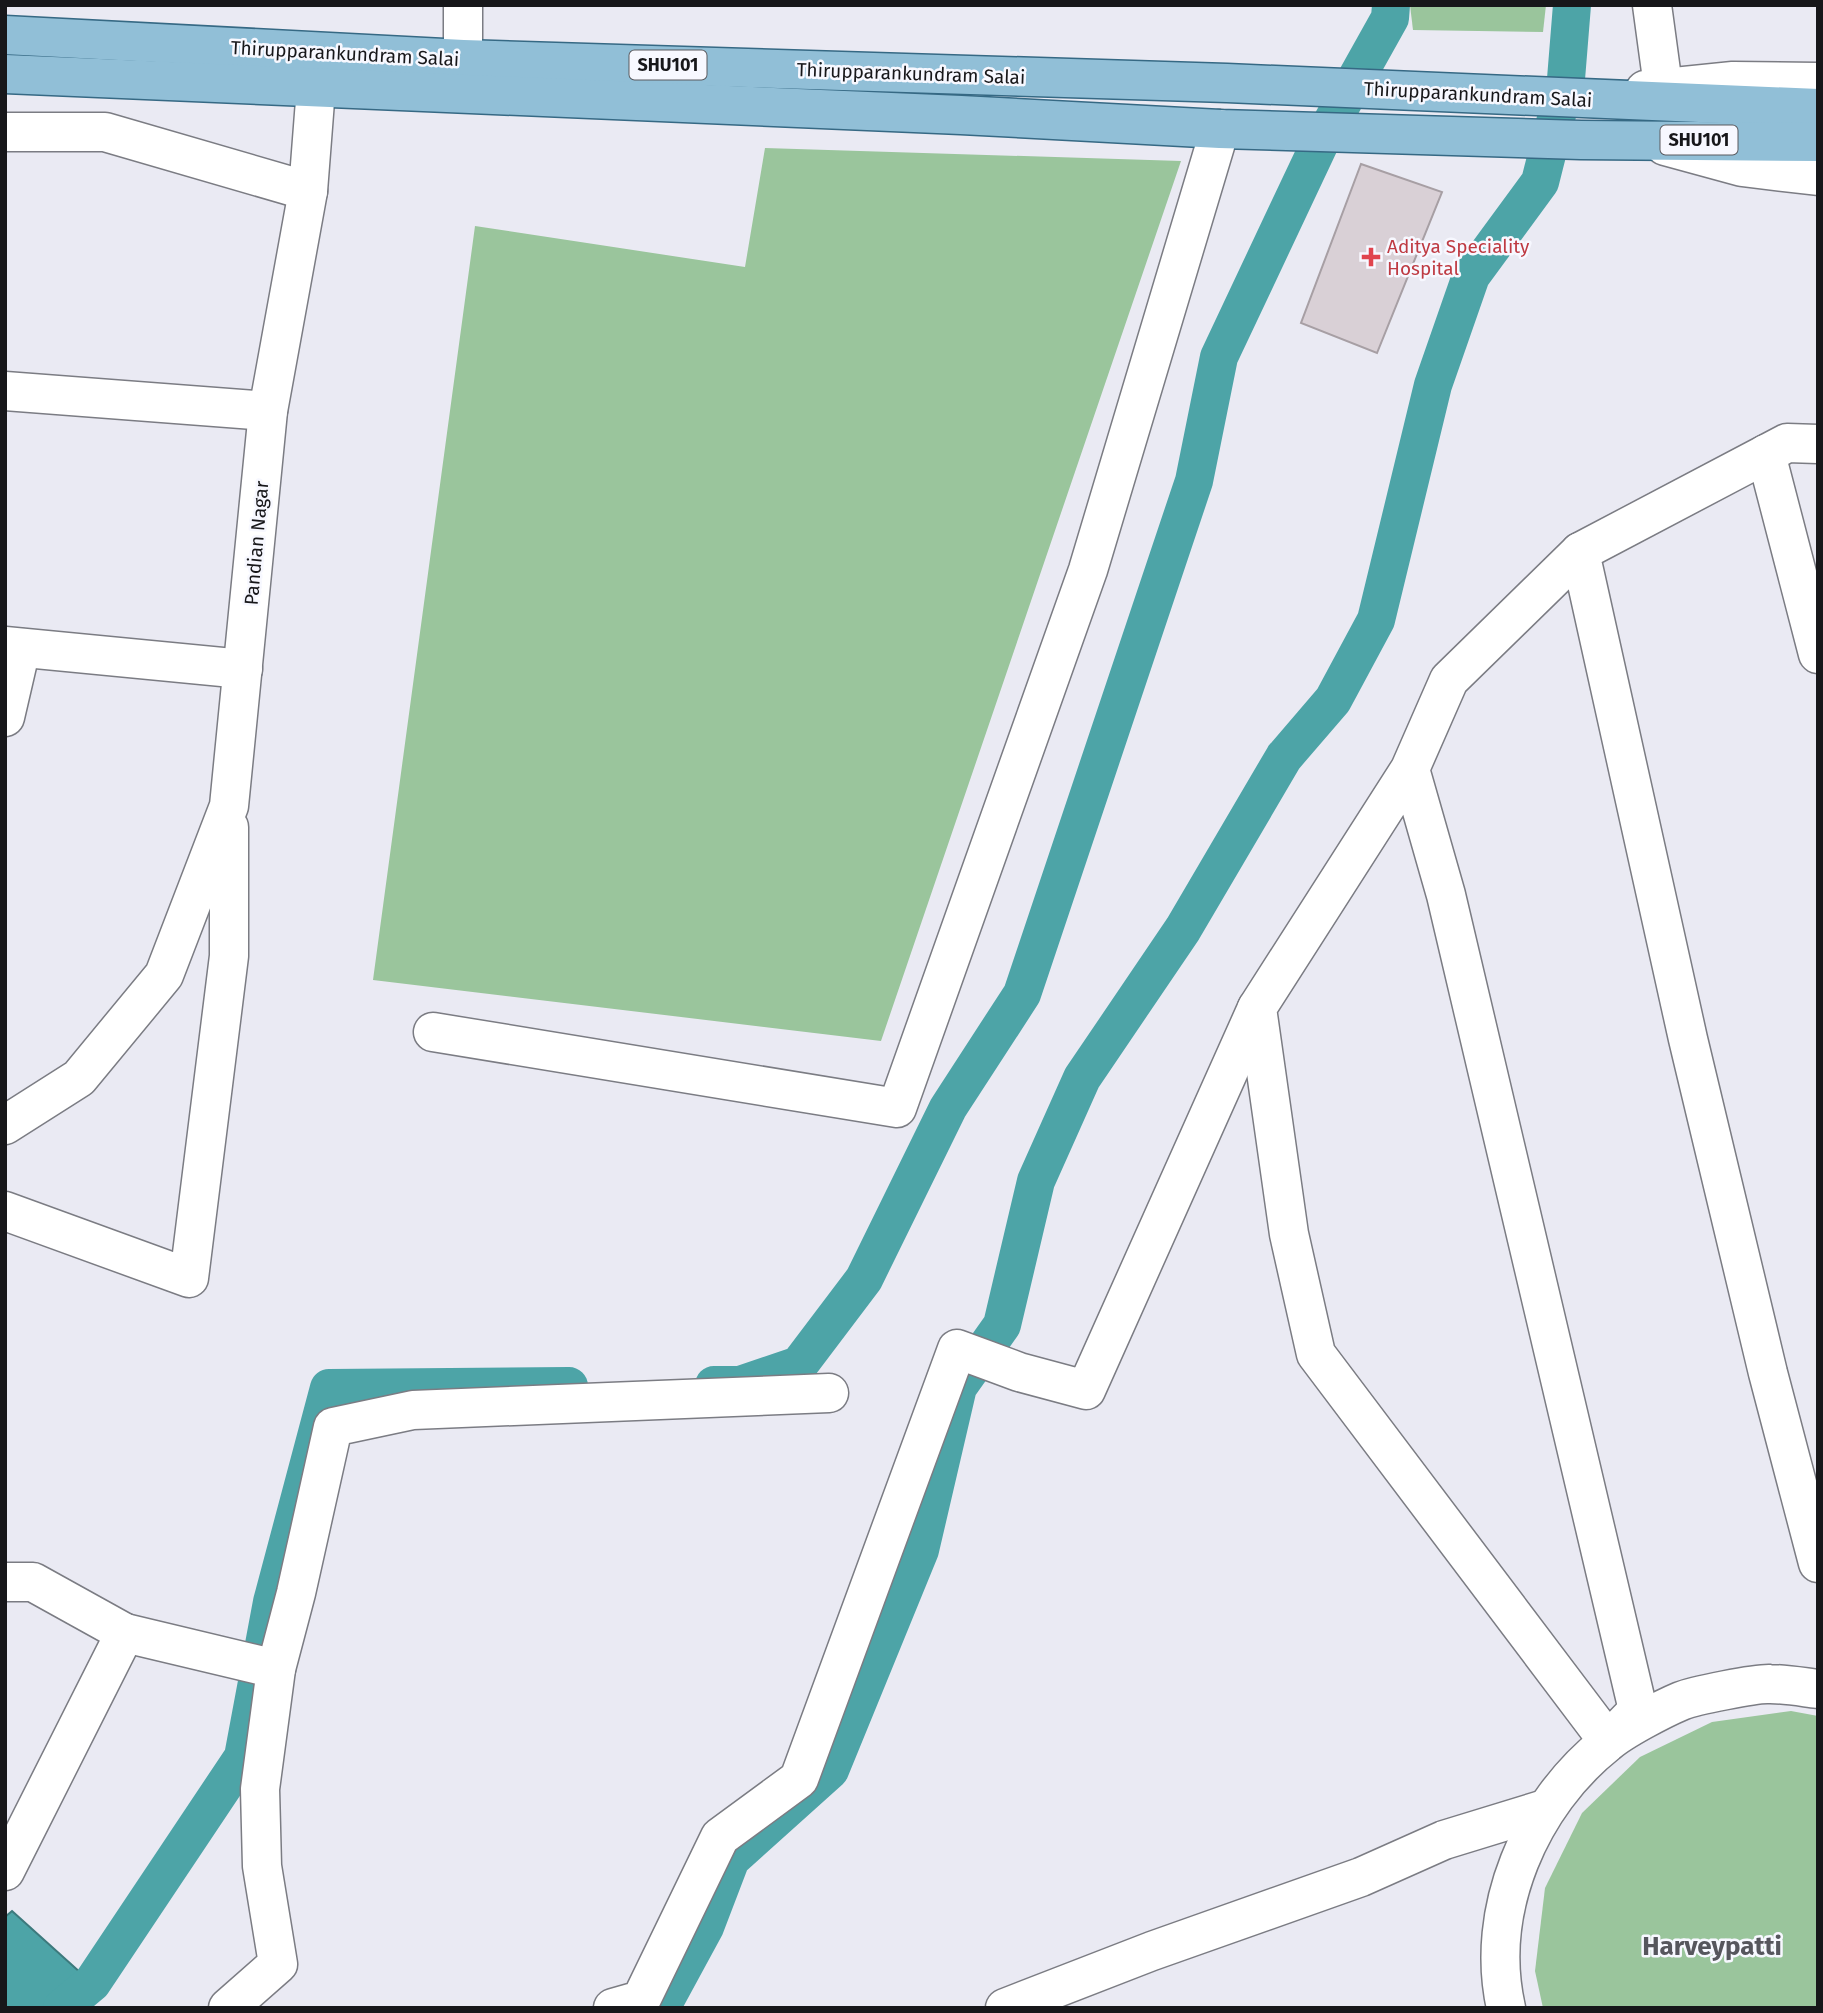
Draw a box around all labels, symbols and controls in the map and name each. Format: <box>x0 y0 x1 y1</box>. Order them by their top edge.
street label: Thirupparankundram Salai <box>230 36 460 71</box>
road number: SHU101 <box>630 51 706 80</box>
street label: Thirupparankundram Salai <box>796 58 1026 89</box>
street label: Thirupparankundram Salai <box>1363 77 1593 112</box>
road number: SHU101 <box>1660 125 1738 154</box>
place label: Aditya Speciality Hospital <box>1387 235 1530 280</box>
marker: Aditya Speciality Hospital <box>1361 247 1381 267</box>
street label: Pandian Nagar <box>240 479 273 606</box>
district label: Harveypatti <box>1642 1931 1782 1962</box>

